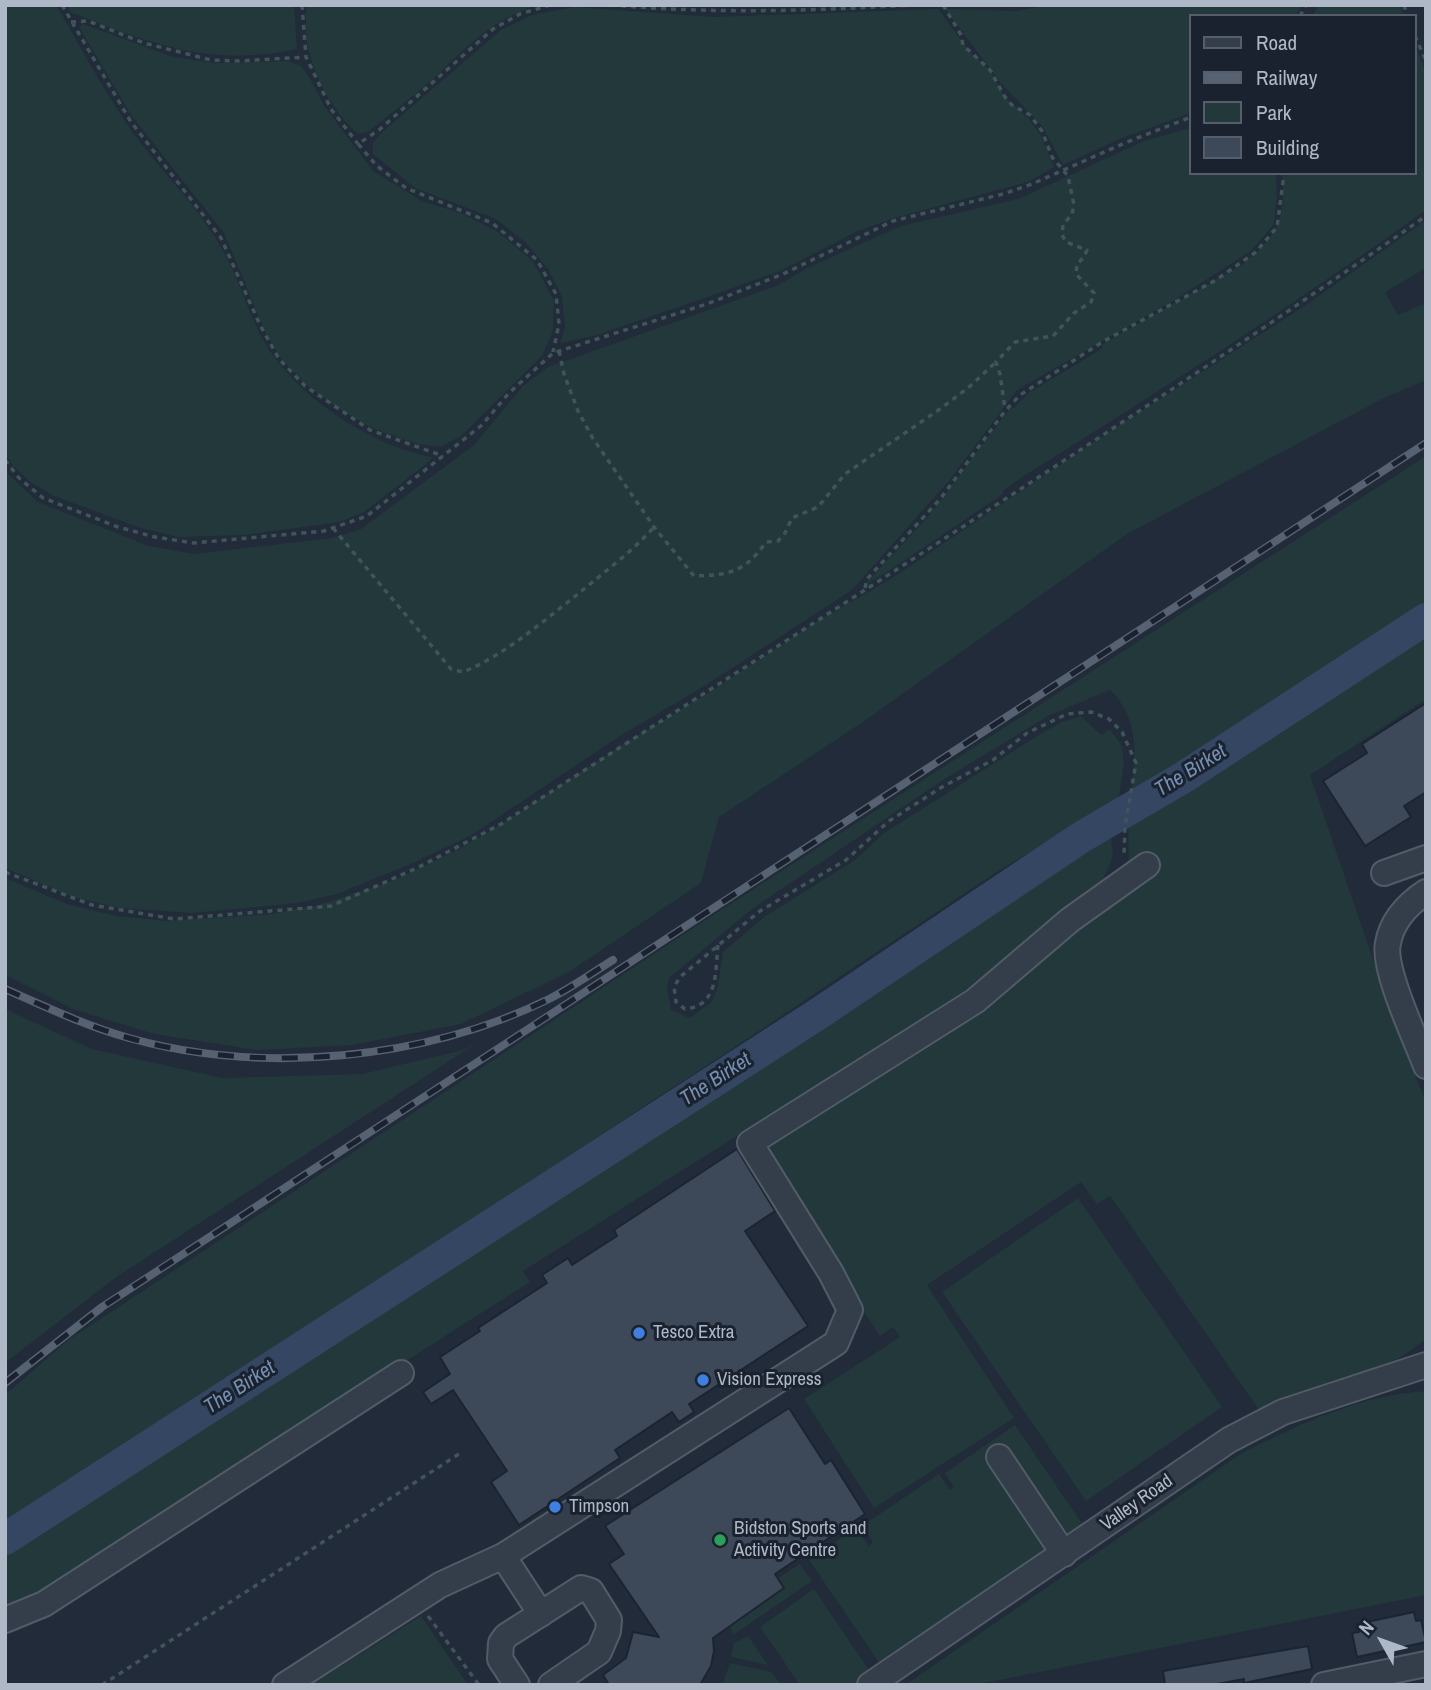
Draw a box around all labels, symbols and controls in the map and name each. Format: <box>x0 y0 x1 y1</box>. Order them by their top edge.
legend <box>1190 14 1417 175</box>
text: Road <box>1256 28 1297 57</box>
text: Railway <box>1256 63 1317 92</box>
text: Park <box>1256 98 1291 127</box>
text: Building <box>1256 133 1319 162</box>
water label: The Birket <box>1151 739 1231 803</box>
water label: The Birket <box>676 1048 756 1112</box>
place label: Tesco Extra <box>653 1322 734 1344</box>
marker: Tesco Extra <box>631 1325 647 1341</box>
water label: The Birket <box>200 1356 280 1420</box>
place label: Vision Express <box>717 1369 822 1391</box>
marker: Vision Express <box>695 1372 711 1388</box>
street label: Valley Road <box>1097 1470 1177 1536</box>
place label: Timpson <box>569 1496 629 1518</box>
marker: Timpson <box>547 1499 563 1515</box>
place label: Bidston Sports and Activity Centre <box>734 1518 867 1562</box>
marker: Bidston Sports and Activity Centre <box>712 1532 728 1548</box>
north arrow <box>1347 1606 1417 1676</box>
text: N <box>1352 1615 1379 1640</box>

